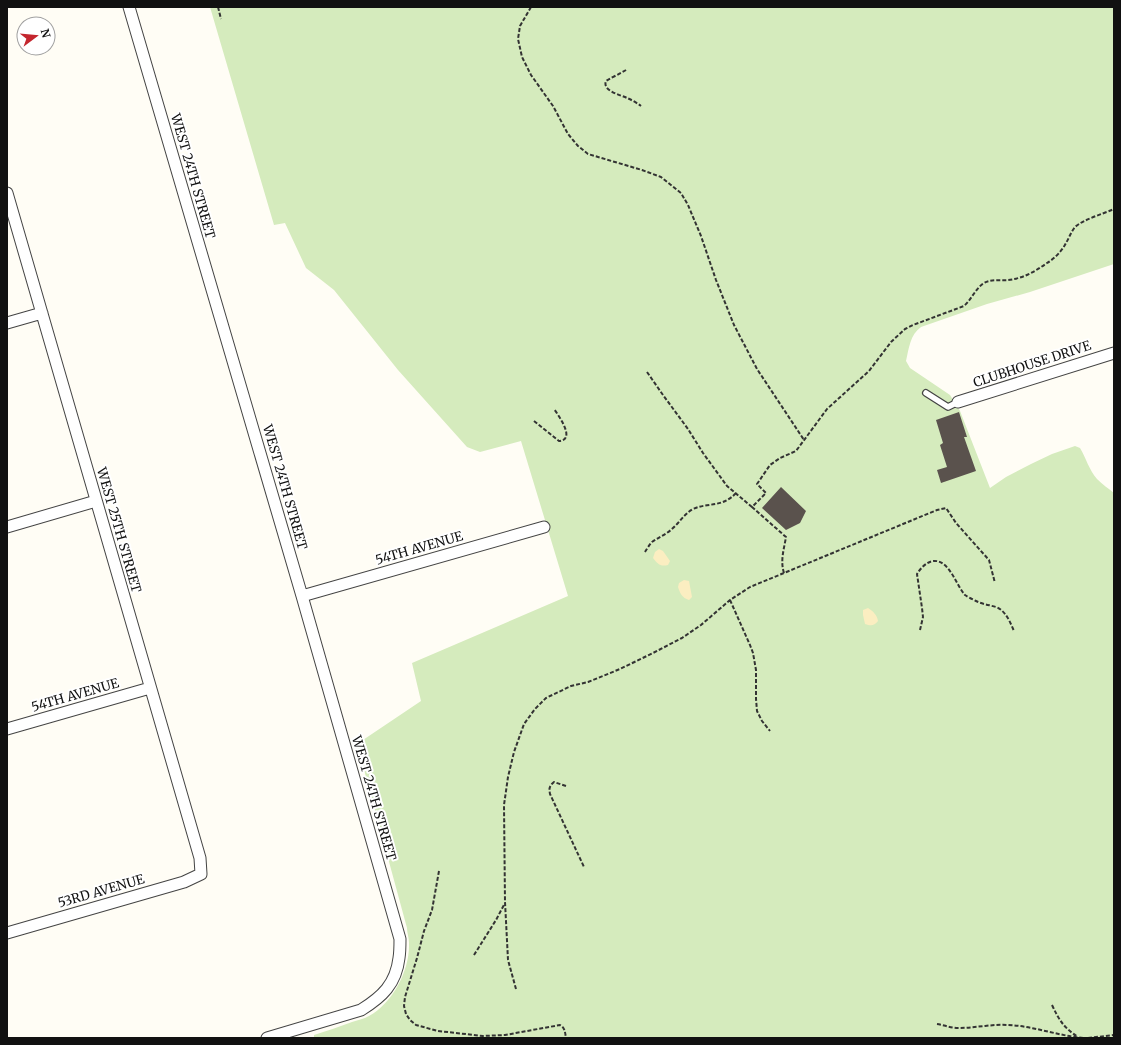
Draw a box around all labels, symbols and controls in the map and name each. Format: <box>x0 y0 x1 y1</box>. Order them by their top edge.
north arrow <box>16 16 56 56</box>
text: N <box>38 27 54 40</box>
street label: WEST 24TH STREET <box>167 111 219 240</box>
street label: CLUBHOUSE DRIVE <box>971 337 1094 391</box>
street label: WEST 24TH STREET <box>259 422 311 551</box>
street label: WEST 25TH STREET <box>93 464 145 595</box>
street label: 54TH AVENUE <box>373 527 465 569</box>
street label: 54TH AVENUE <box>29 674 121 716</box>
street label: WEST 24TH STREET <box>348 733 400 862</box>
street label: 53RD AVENUE <box>56 870 147 911</box>

